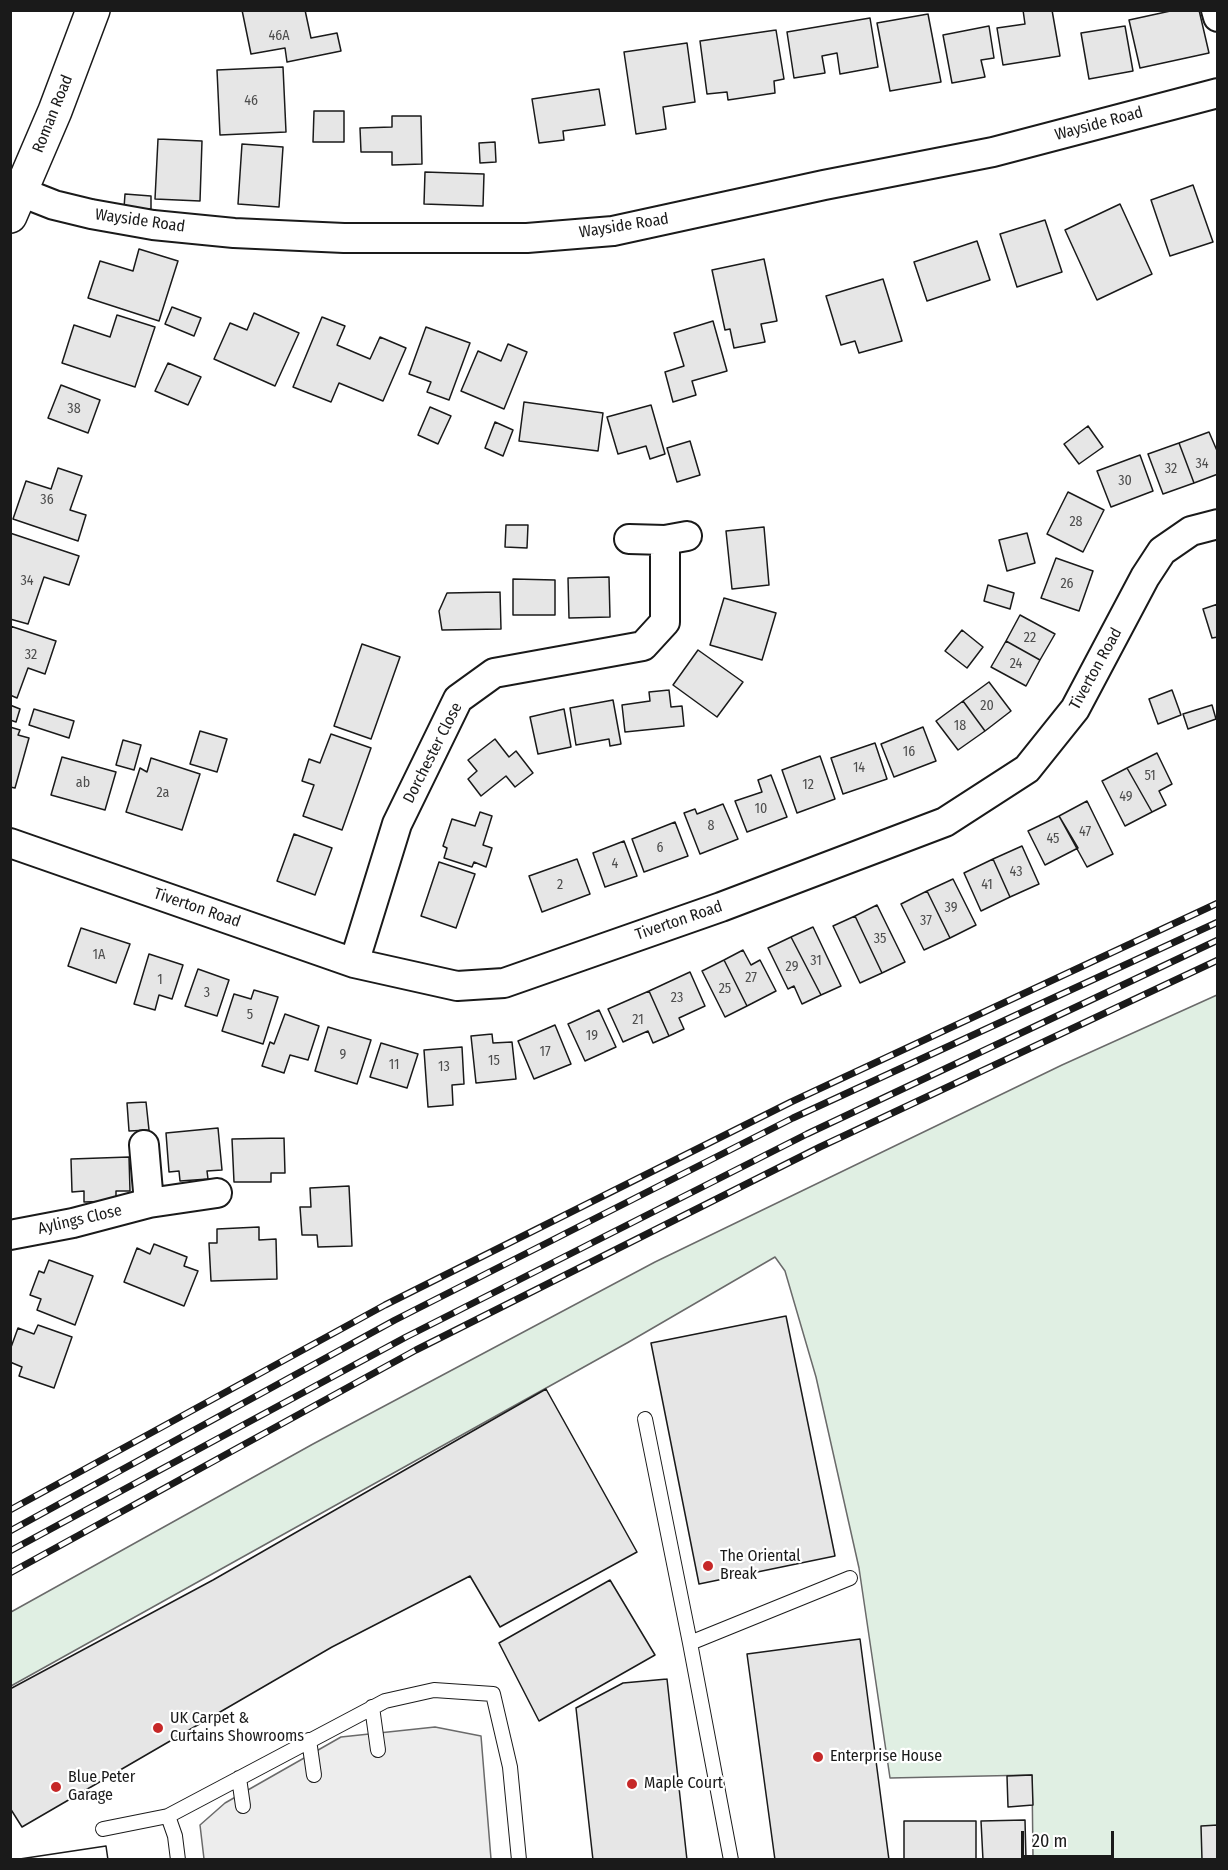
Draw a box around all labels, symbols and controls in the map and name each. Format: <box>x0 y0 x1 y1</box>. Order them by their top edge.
house number: 46A <box>268 28 290 44</box>
street label: Roman Road <box>29 72 77 156</box>
house number: 46 <box>244 93 258 109</box>
street label: Wayside Road <box>1053 103 1145 145</box>
street label: Wayside Road <box>94 205 186 237</box>
street label: Wayside Road <box>578 209 670 243</box>
house number: 38 <box>67 401 81 417</box>
house number: 34 <box>1195 456 1209 472</box>
house number: 32 <box>1165 461 1177 477</box>
house number: 30 <box>1118 473 1132 489</box>
house number: 36 <box>40 492 54 508</box>
house number: 28 <box>1069 514 1083 530</box>
house number: 34 <box>20 573 34 589</box>
house number: 26 <box>1060 576 1074 592</box>
street label: Tiverton Road <box>1066 625 1126 713</box>
house number: 22 <box>1024 630 1036 646</box>
house number: 32 <box>25 647 37 663</box>
house number: 24 <box>1010 656 1022 672</box>
house number: 20 <box>980 698 994 714</box>
street label: Dorchester Close <box>399 699 467 807</box>
house number: 18 <box>954 718 966 734</box>
house number: 16 <box>903 744 915 760</box>
house number: 14 <box>853 760 865 776</box>
house number: 51 <box>1144 768 1156 784</box>
house number: ab <box>76 775 90 791</box>
house number: 12 <box>802 777 814 793</box>
house number: 2a <box>157 785 169 801</box>
house number: 49 <box>1119 789 1133 805</box>
house number: 10 <box>755 801 767 817</box>
house number: 8 <box>708 818 714 834</box>
house number: 47 <box>1079 824 1091 840</box>
house number: 45 <box>1046 831 1060 847</box>
house number: 6 <box>657 840 663 856</box>
house number: 4 <box>612 856 618 872</box>
house number: 43 <box>1010 864 1022 880</box>
house number: 2 <box>557 877 563 893</box>
house number: 41 <box>981 877 993 893</box>
street label: Tiverton Road <box>151 884 243 932</box>
street label: Tiverton Road <box>633 897 725 945</box>
house number: 39 <box>945 900 957 916</box>
house number: 37 <box>920 913 932 929</box>
house number: 35 <box>874 931 886 947</box>
house number: 1A <box>93 947 105 963</box>
house number: 31 <box>810 953 822 969</box>
house number: 29 <box>786 959 798 975</box>
house number: 27 <box>745 970 757 986</box>
house number: 1 <box>157 972 163 988</box>
house number: 25 <box>719 981 731 997</box>
house number: 3 <box>204 985 210 1001</box>
house number: 23 <box>671 990 683 1006</box>
house number: 5 <box>247 1007 253 1023</box>
house number: 21 <box>632 1012 644 1028</box>
house number: 19 <box>586 1028 598 1044</box>
house number: 17 <box>539 1044 551 1060</box>
house number: 9 <box>340 1047 346 1063</box>
house number: 15 <box>488 1053 500 1069</box>
house number: 11 <box>389 1057 399 1073</box>
house number: 13 <box>438 1059 450 1075</box>
street label: Aylings Close <box>36 1201 124 1239</box>
place label: The Oriental Break <box>720 1547 801 1585</box>
marker: The Oriental Break <box>701 1559 715 1573</box>
place label: UK Carpet & Curtains Showrooms <box>170 1709 304 1747</box>
marker: UK Carpet & Curtains Showrooms <box>151 1721 165 1735</box>
place label: Enterprise House <box>830 1747 942 1767</box>
marker: Enterprise House <box>811 1750 825 1764</box>
place label: Blue Peter Garage <box>68 1768 135 1806</box>
place label: Maple Court <box>644 1774 723 1794</box>
marker: Maple Court <box>625 1777 639 1791</box>
marker: Blue Peter Garage <box>49 1780 63 1794</box>
scale bar <box>1024 1819 1117 1857</box>
text: 20 m <box>1032 1830 1067 1852</box>

